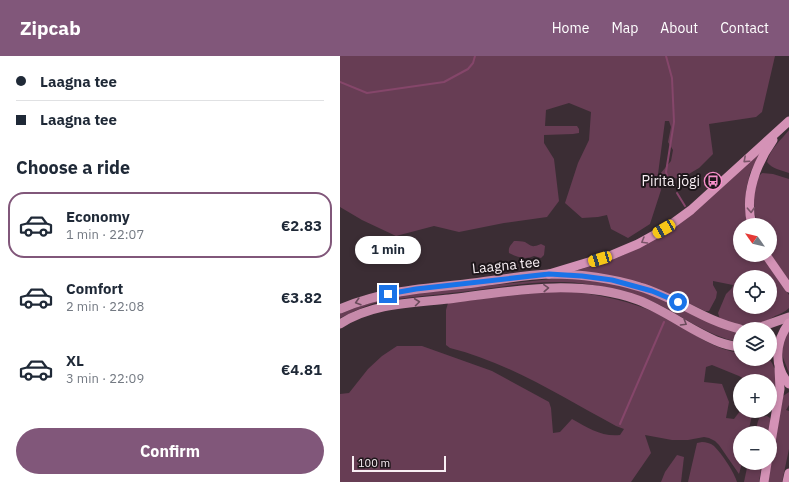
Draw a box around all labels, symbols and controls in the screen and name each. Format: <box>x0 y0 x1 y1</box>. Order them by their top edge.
text: Zipcab <box>20 16 81 40</box>
text: Home <box>552 19 589 37</box>
text: Map <box>611 19 638 37</box>
text: About <box>660 19 698 37</box>
text: Contact <box>720 19 769 37</box>
text: Laagna tee <box>40 72 117 91</box>
text: Laagna tee <box>40 110 117 129</box>
text: Choose a ride <box>16 156 130 179</box>
one-way arrow <box>743 156 750 163</box>
bus stop icon: Pirita jõgi <box>703 171 723 191</box>
place label: Pirita jõgi <box>641 172 700 190</box>
icon: car <box>18 207 54 243</box>
text: Economy <box>66 207 130 226</box>
one-way arrow <box>746 207 755 213</box>
text: €2.83 <box>281 216 322 235</box>
car <box>651 218 677 240</box>
north arrow <box>733 218 777 262</box>
map controls <box>733 218 777 470</box>
text: 1 min · 22:07 <box>66 226 144 243</box>
callout: 1 min <box>355 236 421 264</box>
one-way arrow <box>641 236 648 243</box>
text: 1 min <box>371 241 405 258</box>
car <box>587 250 613 268</box>
street label: Laagna tee <box>471 252 541 278</box>
button: locate <box>733 270 777 314</box>
icon: car <box>18 279 54 315</box>
text: Comfort <box>66 279 123 298</box>
one-way arrow <box>543 284 549 292</box>
route end <box>379 285 397 303</box>
text: €3.82 <box>281 288 322 307</box>
route start <box>669 293 687 311</box>
one-way arrow <box>355 297 362 306</box>
text: 2 min · 22:08 <box>66 298 144 315</box>
one-way arrow <box>414 298 420 307</box>
one-way arrow <box>680 318 687 325</box>
button: layers <box>733 322 777 366</box>
icon: car <box>18 351 54 387</box>
text: XL <box>66 351 84 370</box>
text: €4.81 <box>281 360 322 379</box>
text: 3 min · 22:09 <box>66 370 144 387</box>
button: + <box>733 374 777 418</box>
button: − <box>733 426 777 470</box>
button: Confirm <box>16 428 324 474</box>
scale bar <box>352 454 446 473</box>
text: 100 m <box>358 456 390 470</box>

